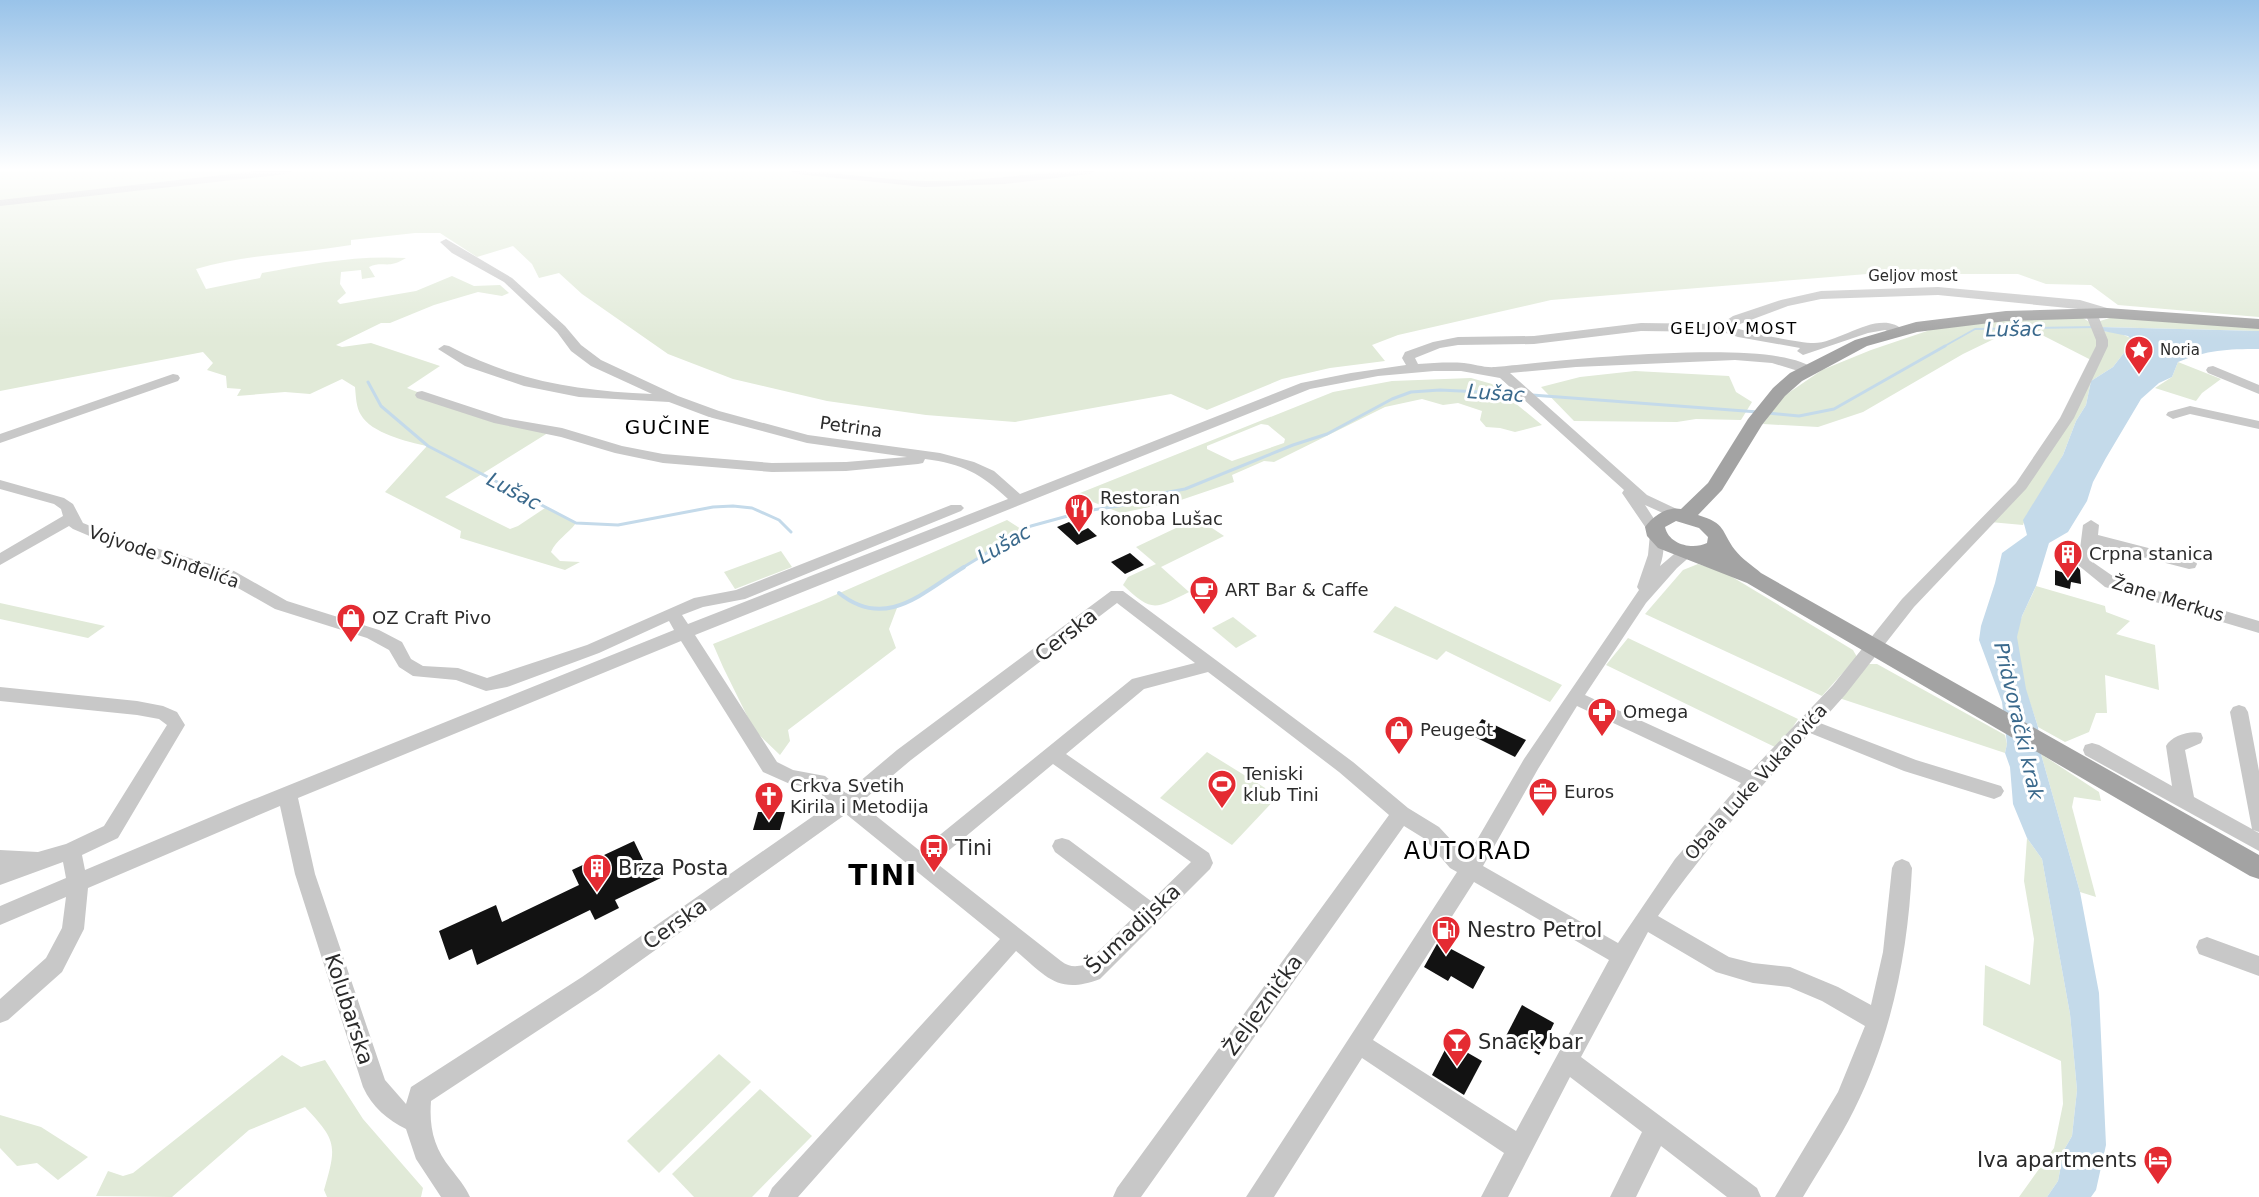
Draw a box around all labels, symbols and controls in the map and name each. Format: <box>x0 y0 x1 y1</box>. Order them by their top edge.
street label: Geljov most <box>1868 267 1958 285</box>
water label: Lušac <box>1985 317 2043 341</box>
district label: GELJOV MOST <box>1670 319 1798 338</box>
place icon: Noria <box>2123 334 2155 376</box>
place label: Noria <box>2160 341 2200 359</box>
water label: Lušac <box>1466 379 1526 407</box>
street label: Petrina <box>818 412 884 441</box>
district label: GUČINE <box>625 415 711 439</box>
water label: Lušac <box>483 467 545 515</box>
place label: Restoran konoba Lušac <box>1100 487 1223 529</box>
restaurant icon: Restoran konoba Lušac <box>1063 492 1095 534</box>
water label: Lušac <box>973 519 1035 569</box>
street label: Vojvode Sinđelića <box>86 521 242 592</box>
building icon: Crpna stanica <box>2052 538 2084 580</box>
place label: Crpna stanica <box>2089 543 2213 564</box>
street label: Žane Merkus <box>2109 571 2227 626</box>
cafe icon: ART Bar & Caffe <box>1188 574 1220 616</box>
place label: ART Bar & Caffe <box>1225 579 1369 600</box>
shop icon: OZ Craft Pivo <box>335 602 367 644</box>
street label: Cerska <box>1030 603 1102 667</box>
place label: OZ Craft Pivo <box>372 607 491 628</box>
water label: Pridvorački krak <box>1989 640 2049 804</box>
pharmacy icon: Omega <box>1586 696 1618 738</box>
street label: Obala Luke Vukalovića <box>1680 699 1831 864</box>
place label: Omega <box>1623 701 1688 722</box>
shop icon: Peugeot <box>1383 714 1415 756</box>
place label: Peugeot <box>1420 719 1493 740</box>
place label: Teniski klub Tini <box>1242 763 1319 805</box>
sports icon: Teniski klub Tini <box>1206 768 1238 810</box>
place label: Crkva Svetih Kirila i Metodija <box>790 775 929 817</box>
office icon: Euros <box>1527 776 1559 818</box>
church icon: Crkva Svetih Kirila i Metodija <box>753 780 785 822</box>
place label: Euros <box>1564 781 1614 802</box>
bus stop icon: Tini <box>918 832 950 874</box>
place label: Tini <box>954 836 992 860</box>
district label: AUTORAD <box>1404 837 1532 865</box>
building icon: Brza Posta <box>581 852 613 894</box>
place label: Brza Posta <box>618 856 728 880</box>
district label: TINI <box>848 859 918 892</box>
street label: Šumadijska <box>1080 878 1185 979</box>
street label: Cerska <box>639 894 711 954</box>
fuel station icon: Nestro Petrol <box>1430 914 1462 956</box>
place label: Nestro Petrol <box>1467 918 1602 942</box>
street label: Željeznička <box>1218 950 1307 1060</box>
street label: Kolubarska <box>320 951 378 1067</box>
bar icon: Snack bar <box>1441 1026 1473 1068</box>
place label: Snack bar <box>1478 1030 1583 1054</box>
hotel icon: Iva apartments <box>2142 1144 2174 1186</box>
place label: Iva apartments <box>1977 1148 2137 1172</box>

